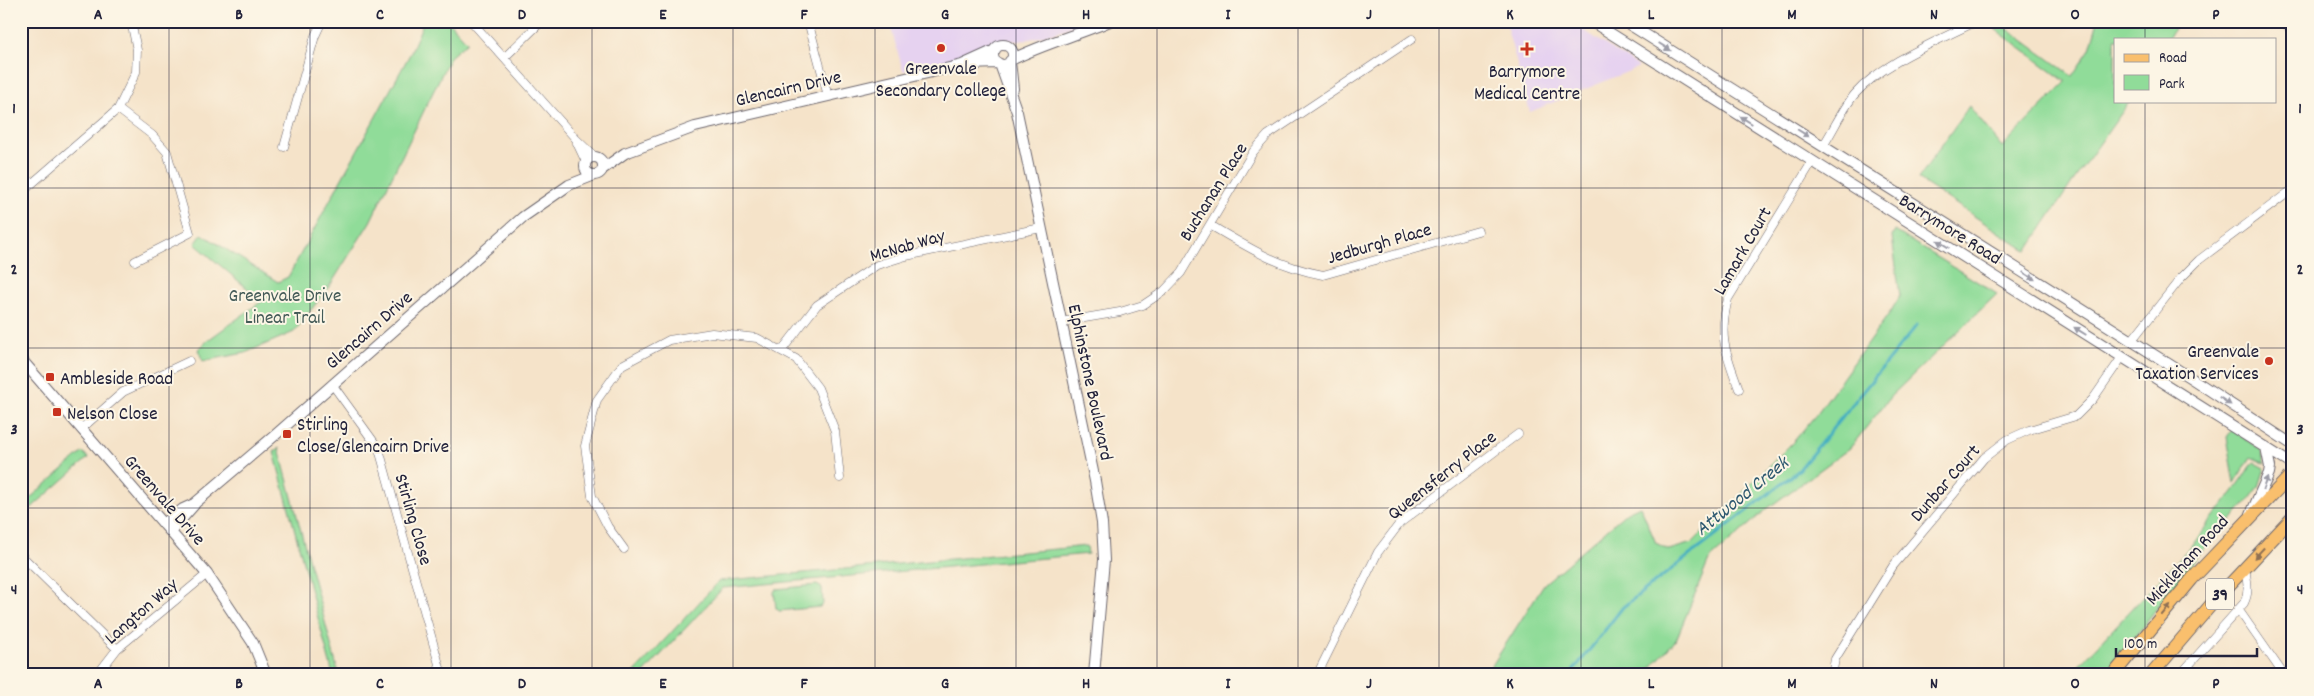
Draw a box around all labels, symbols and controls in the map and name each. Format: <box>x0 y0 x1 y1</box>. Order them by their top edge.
text: A <box>94 4 103 27</box>
text: B <box>235 4 243 27</box>
text: C <box>376 4 384 27</box>
text: D <box>518 4 527 27</box>
text: E <box>659 4 667 27</box>
text: F <box>800 4 808 27</box>
text: G <box>941 4 949 27</box>
text: H <box>1082 4 1090 27</box>
text: I <box>1226 4 1232 27</box>
text: J <box>1366 4 1372 27</box>
text: K <box>1506 4 1514 27</box>
text: L <box>1648 4 1655 27</box>
text: M <box>1787 4 1797 27</box>
text: N <box>1930 4 1938 27</box>
text: O <box>2070 4 2080 27</box>
text: P <box>2212 4 2220 27</box>
legend <box>2114 38 2276 102</box>
marker: Greenvale Secondary College <box>935 42 947 54</box>
marker: Barrymore Medical Centre <box>1520 42 1534 56</box>
one-way arrow <box>1659 42 1672 52</box>
text: Road <box>2159 48 2187 70</box>
place label: Greenvale Secondary College <box>876 57 1006 106</box>
place label: Barrymore Medical Centre <box>1474 60 1580 109</box>
street label: Glencairn Drive <box>733 65 844 116</box>
text: Park <box>2159 74 2185 96</box>
text: 1 <box>12 98 16 121</box>
text: 1 <box>2298 98 2302 121</box>
one-way arrow <box>1740 115 1753 125</box>
one-way arrow <box>1796 129 1810 138</box>
street label: Buchanan Place <box>1174 138 1256 247</box>
street label: Barrymore Road <box>1893 189 2006 273</box>
street label: Lamark Court <box>1708 203 1780 301</box>
street label: Jedburgh Place <box>1325 218 1435 273</box>
street label: McNab Way <box>867 224 949 271</box>
one-way arrow <box>1936 239 1950 249</box>
text: 2 <box>11 259 18 282</box>
text: 2 <box>2297 259 2304 282</box>
one-way arrow <box>2023 271 2036 281</box>
park label: Greenvale Drive Linear Trail <box>229 284 341 333</box>
street label: Glencairn Drive <box>321 286 420 377</box>
street label: Elphinstone Boulevard <box>1059 302 1118 463</box>
one-way arrow <box>2074 326 2087 335</box>
place label: Greenvale Taxation Services <box>2135 340 2259 389</box>
marker: Greenvale Taxation Services <box>2263 355 2275 367</box>
place label: Ambleside Road <box>60 367 173 394</box>
marker: Ambleside Road <box>44 371 56 383</box>
one-way arrow <box>2219 396 2232 406</box>
place label: Nelson Close <box>67 402 158 429</box>
marker: Nelson Close <box>51 406 63 418</box>
place label: Stirling Close/Glencairn Drive <box>297 413 449 462</box>
text: 3 <box>10 419 18 442</box>
text: 3 <box>2296 419 2304 442</box>
street label: Queensferry Place <box>1383 425 1503 528</box>
marker: Stirling Close/Glencairn Drive <box>281 428 293 440</box>
street label: Dunbar Court <box>1905 439 1988 529</box>
street label: Greenvale Drive <box>116 450 211 553</box>
water label: Attwood Creek <box>1690 450 1797 544</box>
street label: Stirling Close <box>386 471 438 569</box>
one-way arrow <box>2261 475 2269 490</box>
street label: Mickleham Road <box>2141 510 2237 613</box>
one-way arrow <box>2253 547 2265 559</box>
street label: Langton Way <box>100 573 185 652</box>
road number: 39 <box>2206 578 2234 610</box>
text: 4 <box>11 579 17 602</box>
text: 4 <box>2297 579 2303 602</box>
one-way arrow <box>2160 604 2172 616</box>
scale bar <box>2116 626 2258 658</box>
text: 100 m <box>2124 634 2157 656</box>
text: A <box>94 673 103 696</box>
text: B <box>235 673 243 696</box>
text: C <box>376 673 384 696</box>
text: D <box>518 673 527 696</box>
text: E <box>659 673 667 696</box>
text: F <box>800 673 808 696</box>
text: G <box>941 673 949 696</box>
text: H <box>1082 673 1090 696</box>
text: I <box>1226 673 1232 696</box>
text: J <box>1366 673 1372 696</box>
text: K <box>1506 673 1514 696</box>
text: L <box>1648 673 1655 696</box>
text: M <box>1787 673 1797 696</box>
text: N <box>1930 673 1938 696</box>
text: O <box>2070 673 2080 696</box>
text: P <box>2212 673 2220 696</box>

